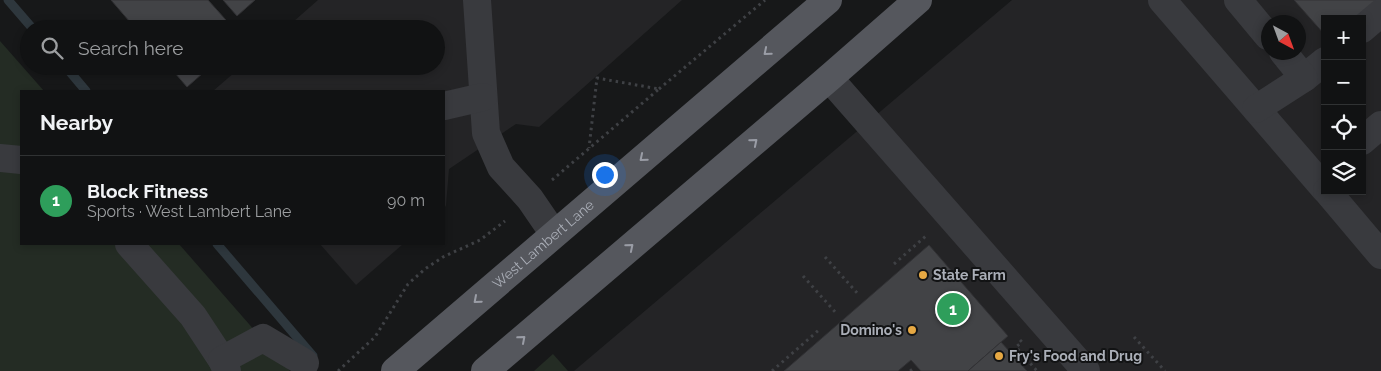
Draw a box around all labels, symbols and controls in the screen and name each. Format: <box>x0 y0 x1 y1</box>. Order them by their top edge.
north arrow <box>1261 15 1306 60</box>
map controls <box>1321 15 1366 195</box>
button: + <box>1321 15 1366 60</box>
search box <box>20 20 445 75</box>
icon: search <box>38 34 66 62</box>
text: Search here <box>78 37 184 59</box>
one-way arrow <box>764 46 773 55</box>
button: − <box>1321 60 1366 105</box>
button: locate <box>1321 105 1366 150</box>
text: Nearby <box>40 110 113 135</box>
one-way arrow <box>748 139 757 148</box>
button: layers <box>1321 150 1366 195</box>
one-way arrow <box>640 152 649 161</box>
your location <box>592 162 618 188</box>
text: Block Fitness <box>87 180 208 202</box>
text: 1 <box>52 191 60 210</box>
text: 90 m <box>387 191 425 210</box>
street label: West Lambert Lane <box>489 196 597 292</box>
text: Sports · West Lambert Lane <box>87 202 292 221</box>
one-way arrow <box>624 244 633 253</box>
place label: State Farm <box>933 267 1006 283</box>
marker: State Farm <box>917 269 929 281</box>
pin: 1 <box>937 290 969 328</box>
one-way arrow <box>474 294 483 303</box>
place label: Domino's <box>840 322 902 338</box>
marker: Domino's <box>906 324 918 336</box>
one-way arrow <box>516 336 525 345</box>
place label: Fry's Food and Drug <box>1009 348 1142 364</box>
marker: Fry's Food and Drug <box>993 350 1005 362</box>

